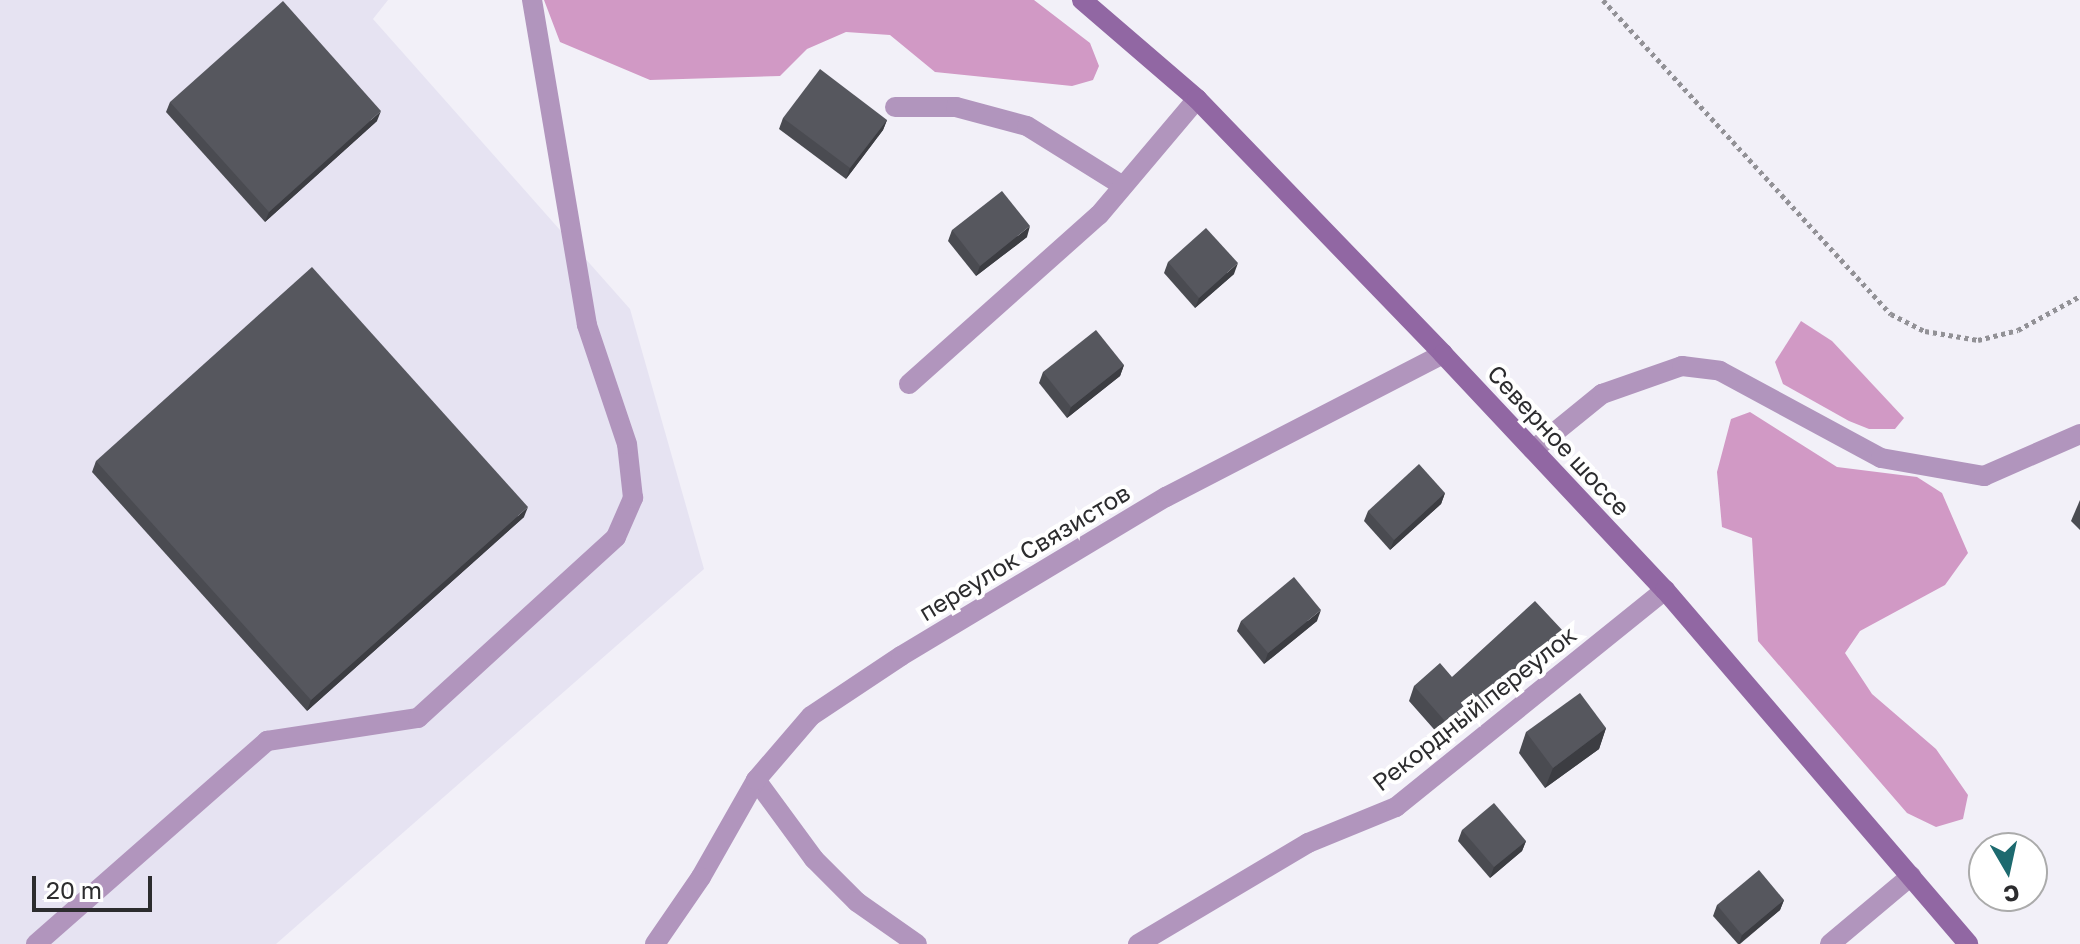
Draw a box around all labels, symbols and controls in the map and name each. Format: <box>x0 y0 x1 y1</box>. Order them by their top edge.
street label: Северное шоссе <box>1482 359 1636 521</box>
street label: переулок Связистов <box>913 478 1135 626</box>
street label: Рекордный переулок <box>1366 619 1582 797</box>
north arrow <box>1968 832 2048 912</box>
scale bar <box>36 860 156 910</box>
text: 20 m <box>46 875 102 904</box>
text: С <box>2002 880 2021 909</box>

